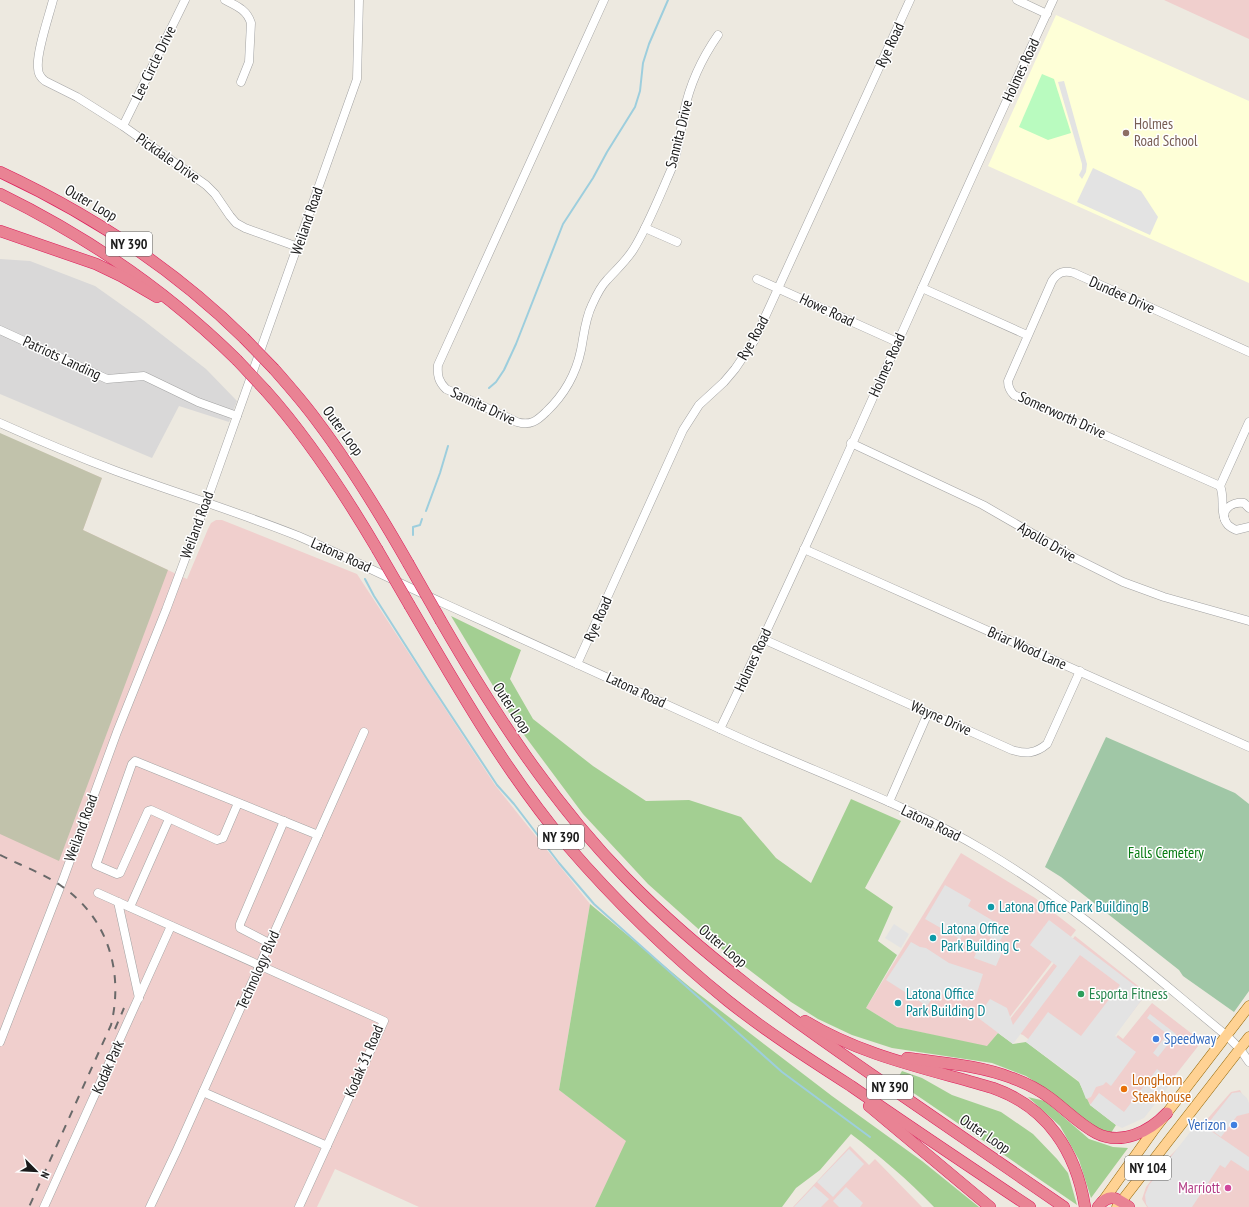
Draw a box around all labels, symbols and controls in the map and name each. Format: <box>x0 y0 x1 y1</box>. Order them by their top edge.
street label: Rye Road <box>871 19 908 70</box>
street label: Lee Circle Drive <box>127 22 180 103</box>
street label: Holmes Road <box>998 35 1043 105</box>
street label: Sannita Drive <box>661 98 696 170</box>
place label: Holmes Road School <box>1134 114 1198 150</box>
marker: Holmes Road School <box>1121 128 1131 138</box>
street label: Pickdale Drive <box>133 129 204 187</box>
street label: Outer Loop <box>62 180 121 225</box>
street label: Weiland Road <box>286 184 327 257</box>
road number: NY 390 <box>106 232 152 256</box>
street label: Dundee Drive <box>1086 272 1158 317</box>
street label: Howe Road <box>797 289 858 330</box>
street label: Rye Road <box>733 312 772 363</box>
street label: Holmes Road <box>864 330 909 400</box>
street label: Patriots Landing <box>20 331 104 384</box>
street label: Sannita Drive <box>448 382 519 429</box>
street label: Somerworth Drive <box>1015 387 1109 442</box>
street label: Outer Loop <box>319 402 368 459</box>
street label: Weiland Road <box>176 489 217 561</box>
street label: Apollo Drive <box>1015 517 1080 566</box>
street label: Latona Road <box>308 533 374 576</box>
street label: Rye Road <box>579 593 616 644</box>
street label: Briar Wood Lane <box>985 622 1070 673</box>
street label: Holmes Road <box>730 625 775 695</box>
street label: Latona Road <box>603 667 669 712</box>
street label: Outer Loop <box>489 679 536 737</box>
street label: Wayne Drive <box>908 696 975 739</box>
street label: Weiland Road <box>60 792 101 864</box>
street label: Latona Road <box>898 800 964 845</box>
road number: NY 390 <box>538 825 584 849</box>
park label: Falls Cemetery <box>1128 843 1204 862</box>
place label: Latona Office Park Building B <box>999 897 1149 916</box>
marker: Latona Office Park Building B <box>986 902 996 912</box>
place label: Latona Office Park Building C <box>941 919 1019 955</box>
street label: Outer Loop <box>695 920 751 971</box>
street label: Technology Blvd <box>232 928 283 1012</box>
marker: Latona Office Park Building C <box>928 933 938 943</box>
place label: Latona Office Park Building D <box>906 984 985 1020</box>
place label: Esporta Fitness <box>1089 984 1168 1003</box>
marker: Esporta Fitness <box>1076 989 1086 999</box>
marker: Latona Office Park Building D <box>893 998 903 1008</box>
street label: Kodak 31 Road <box>340 1022 387 1100</box>
place label: Speedway <box>1164 1029 1217 1048</box>
marker: Speedway <box>1151 1034 1161 1044</box>
street label: Kodak Park <box>87 1037 128 1097</box>
place label: LongHorn Steakhouse <box>1132 1070 1191 1106</box>
road number: NY 390 <box>867 1075 913 1099</box>
marker: LongHorn Steakhouse <box>1119 1084 1129 1094</box>
street label: Outer Loop <box>956 1110 1014 1157</box>
place label: Verizon <box>1187 1115 1226 1134</box>
marker: Verizon <box>1229 1120 1239 1130</box>
north arrow <box>16 1151 56 1191</box>
road number: NY 104 <box>1125 1156 1171 1180</box>
text: N <box>38 1170 53 1181</box>
place label: Marriott <box>1178 1178 1220 1197</box>
marker: Marriott <box>1223 1183 1233 1193</box>

